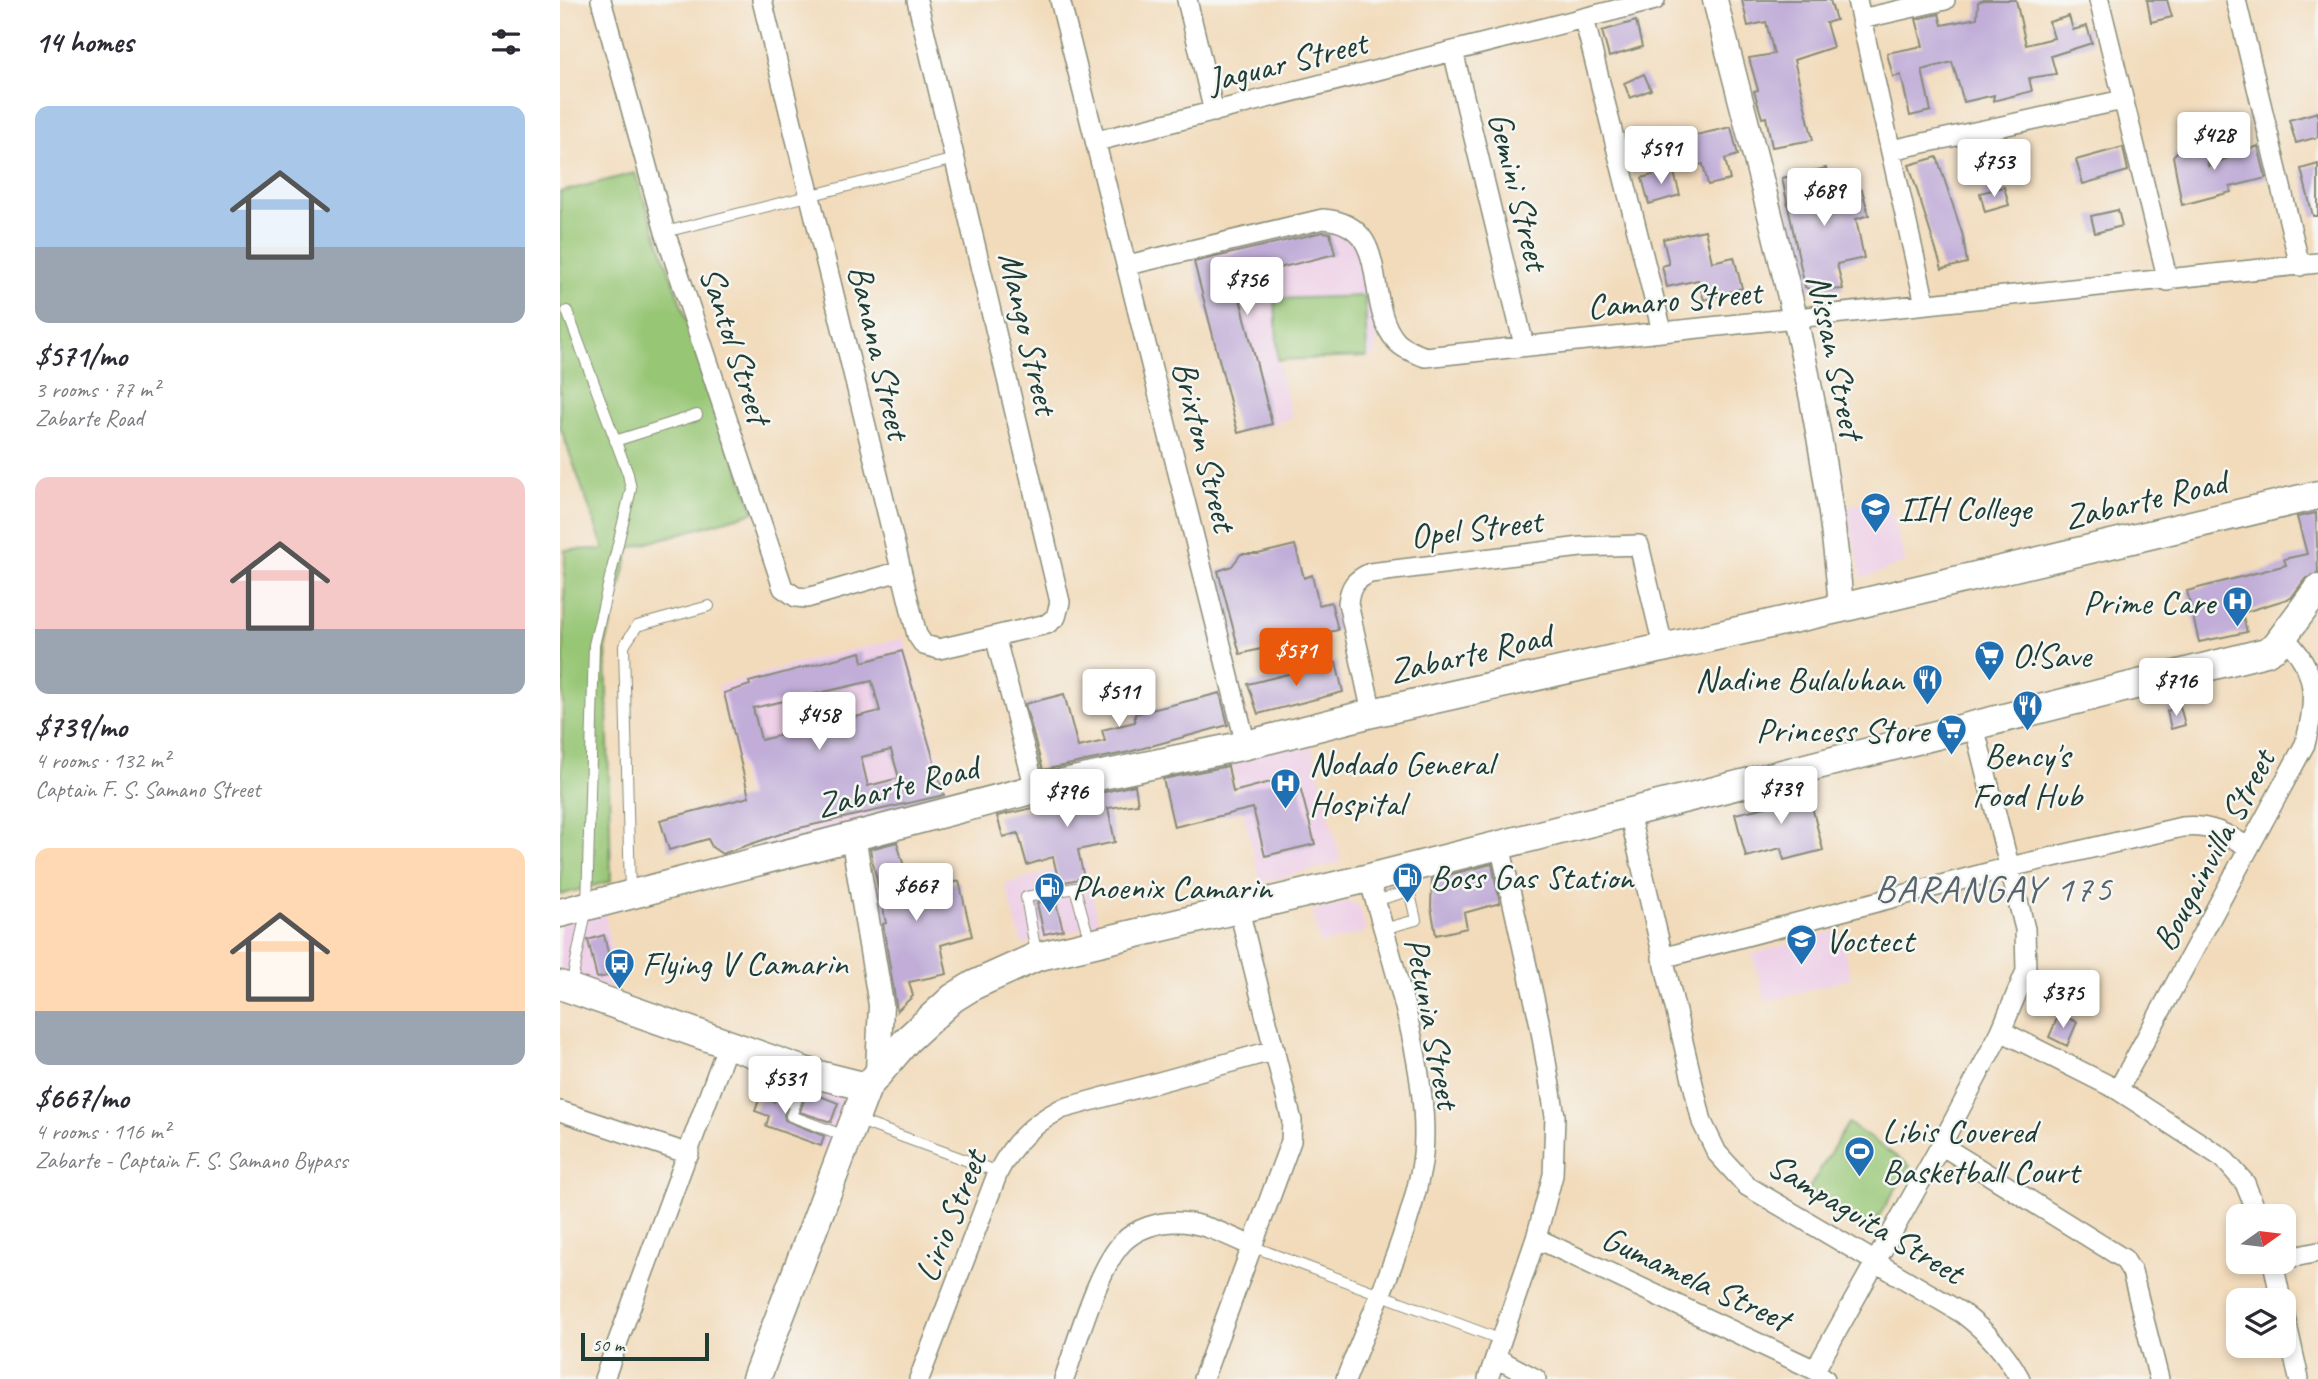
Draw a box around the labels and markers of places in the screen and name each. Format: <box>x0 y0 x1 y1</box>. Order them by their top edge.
pin: $428 <box>2173 113 2255 172</box>
pin: $591 <box>1620 127 1702 186</box>
pin: $753 <box>1953 140 2035 199</box>
pin: $689 <box>1783 168 1865 228</box>
pin: $756 <box>1206 258 1288 317</box>
place label: IIH College <box>1898 486 2034 531</box>
school or university icon: IIH College <box>1858 491 1892 535</box>
place label: Prime Care <box>2083 580 2218 625</box>
hospital icon: Prime Care <box>2221 585 2255 629</box>
pin: $571 <box>1255 628 1337 688</box>
place label: O!Save <box>2012 633 2094 678</box>
supermarket icon: O!Save <box>1972 638 2006 682</box>
place label: Nadine Bulaluhan <box>1695 657 1906 702</box>
pin: $716 <box>2135 658 2217 718</box>
restaurant icon: Nadine Bulaluhan <box>1910 662 1944 706</box>
pin: $511 <box>1078 670 1160 729</box>
restaurant icon: Bency's Food Hub <box>2010 689 2044 733</box>
pin: $458 <box>778 692 860 752</box>
place label: Princess Store <box>1756 708 1932 753</box>
supermarket icon: Princess Store <box>1935 713 1969 757</box>
place label: Bency's Food Hub <box>1972 733 2084 818</box>
place label: Nodado General Hospital <box>1309 741 1499 826</box>
hospital icon: Nodado General Hospital <box>1269 766 1303 810</box>
pin: $739 <box>1740 766 1822 826</box>
pin: $796 <box>1026 770 1108 829</box>
place label: Boss Gas Station <box>1430 855 1635 900</box>
fuel station icon: Boss Gas Station <box>1390 860 1424 904</box>
pin: $667 <box>875 864 957 923</box>
place label: Phoenix Camarin <box>1072 865 1274 910</box>
fuel station icon: Phoenix Camarin <box>1032 870 1066 914</box>
place label: Voctect <box>1825 918 1917 963</box>
school or university icon: Voctect <box>1785 923 1819 967</box>
place label: Flying V Camarin <box>642 941 849 986</box>
bus stop icon: Flying V Camarin <box>602 946 636 990</box>
pin: $375 <box>2022 970 2104 1030</box>
pin: $531 <box>744 1056 826 1116</box>
place label: Libis Covered Basketball Court <box>1882 1109 2082 1194</box>
sports icon: Libis Covered Basketball Court <box>1842 1134 1876 1178</box>

